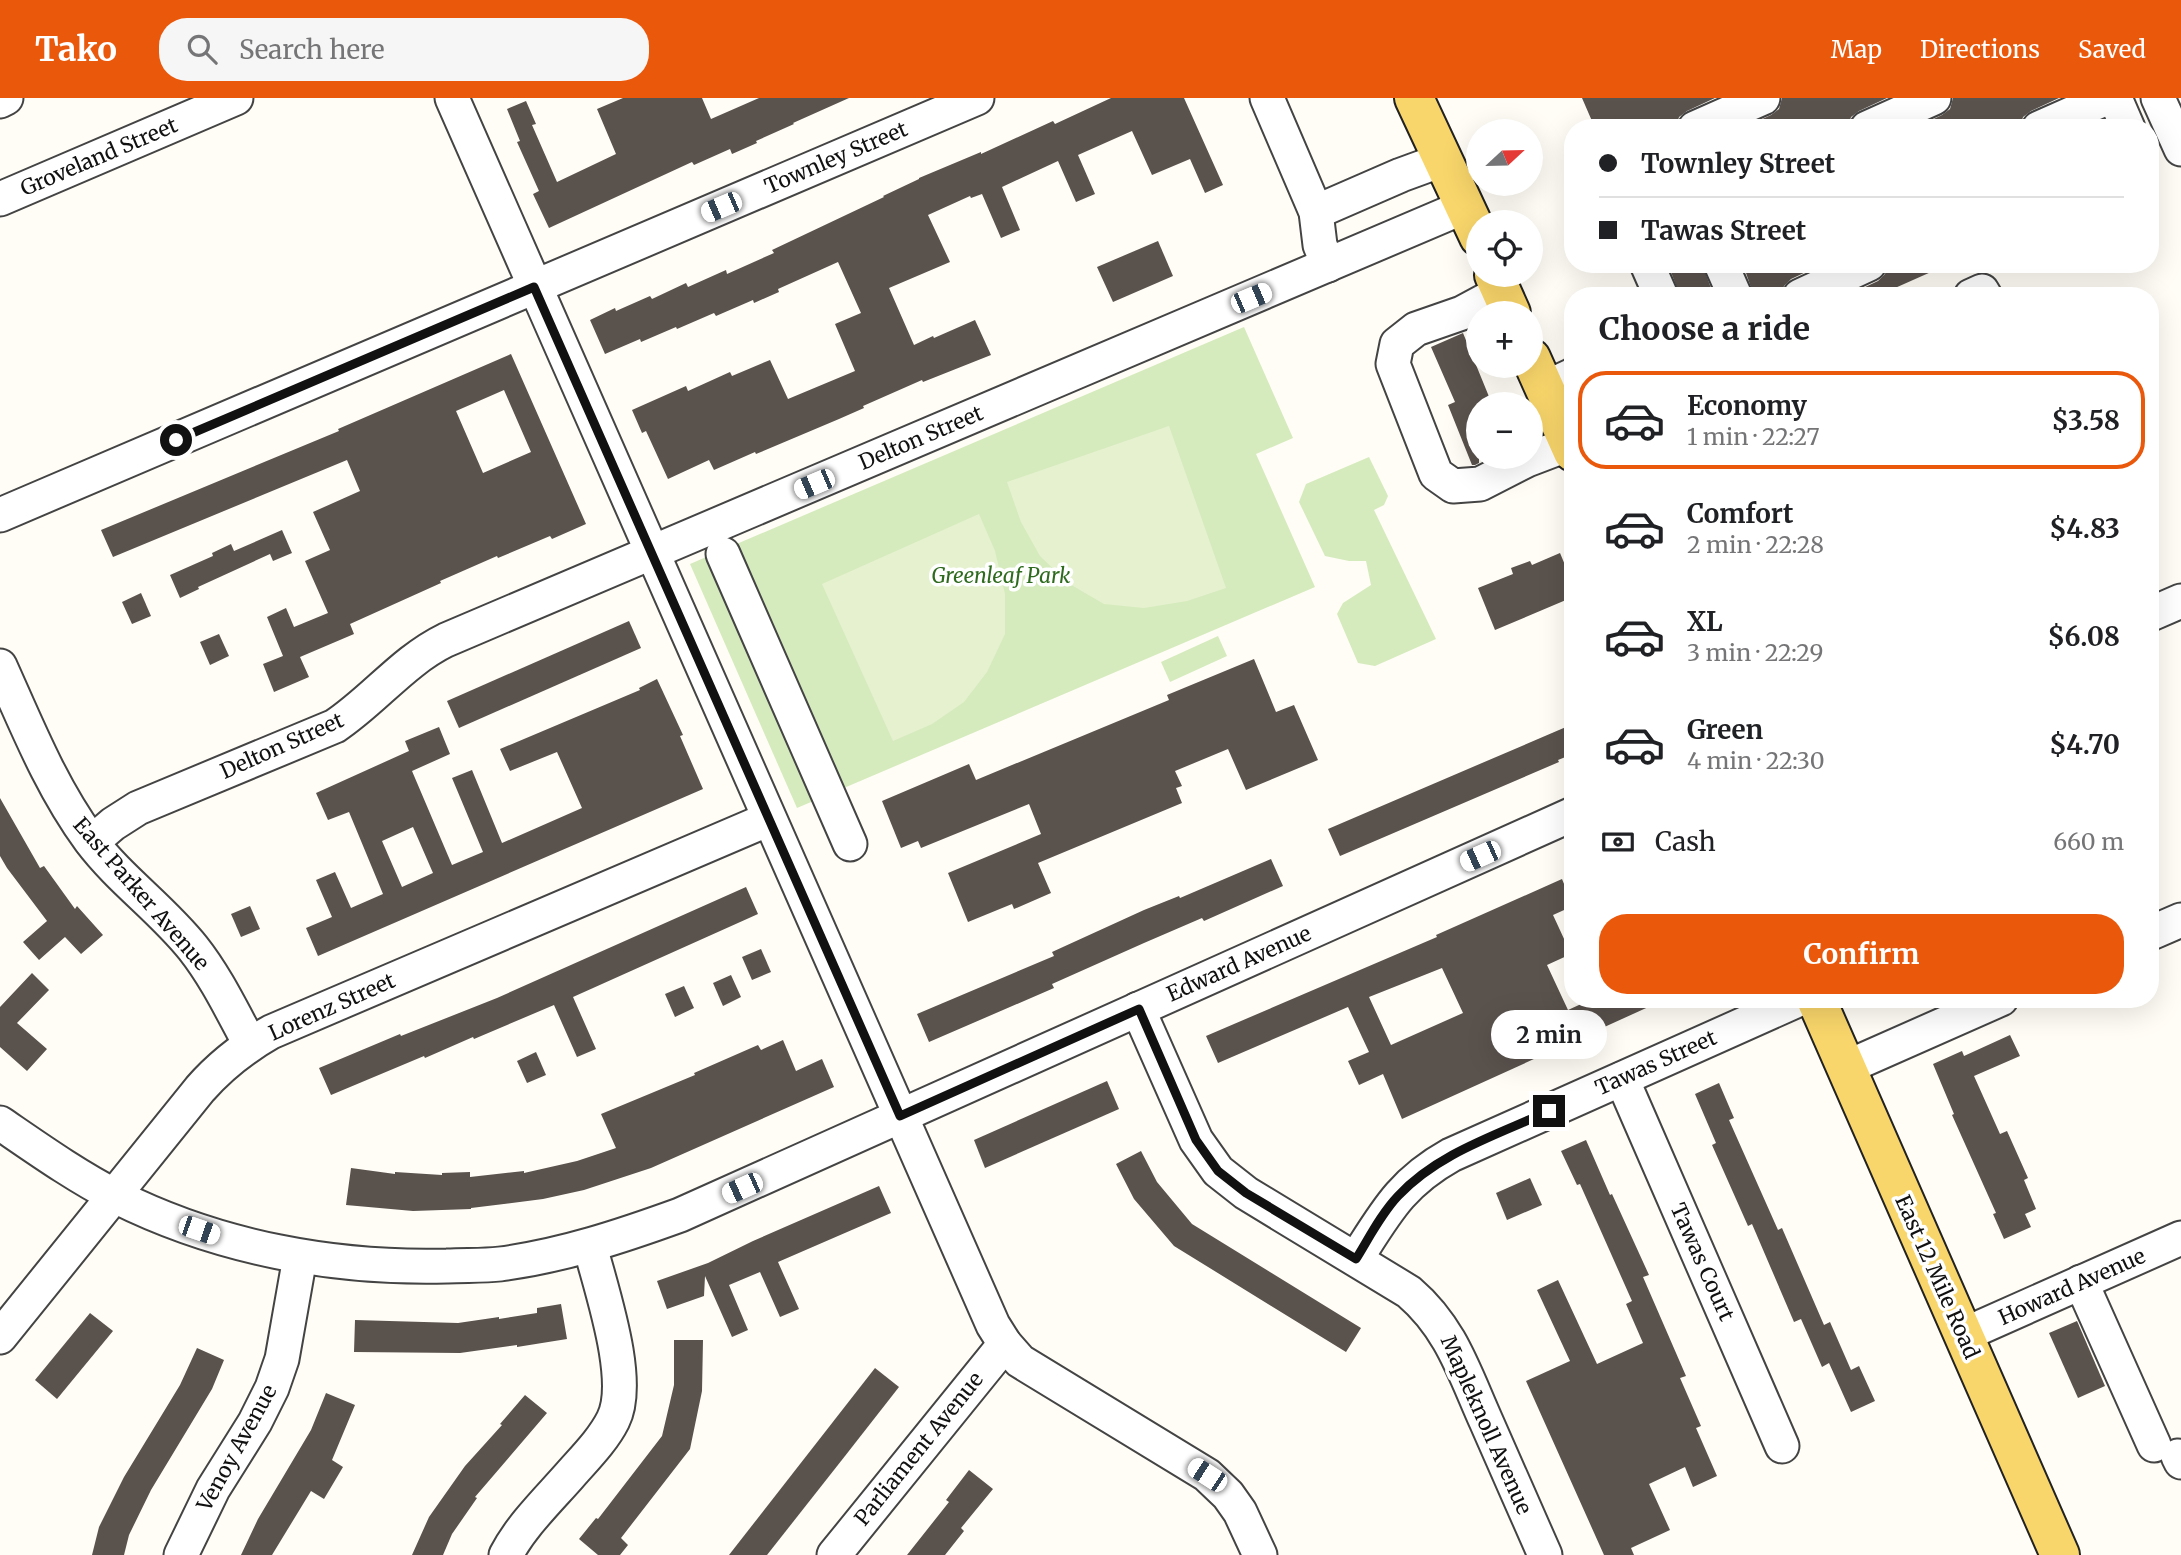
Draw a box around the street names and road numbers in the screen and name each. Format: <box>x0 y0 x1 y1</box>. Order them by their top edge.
street label: Groveland Street <box>16 111 181 202</box>
street label: Townley Street <box>760 115 911 200</box>
street label: Delton Street <box>855 399 987 476</box>
street label: Delton Street <box>216 706 348 785</box>
street label: East Parker Avenue <box>68 812 215 976</box>
street label: Edward Avenue <box>1162 920 1315 1007</box>
street label: Lorenz Street <box>264 967 399 1046</box>
street label: Tawas Street <box>1591 1024 1721 1101</box>
street label: East 12 Mile Road <box>1889 1191 1986 1363</box>
street label: Tawas Court <box>1664 1199 1740 1325</box>
street label: Howard Avenue <box>1994 1242 2149 1331</box>
street label: Mapleknoll Avenue <box>1435 1331 1538 1518</box>
street label: Parliament Avenue <box>848 1366 989 1531</box>
street label: Venoy Avenue <box>190 1380 282 1517</box>

